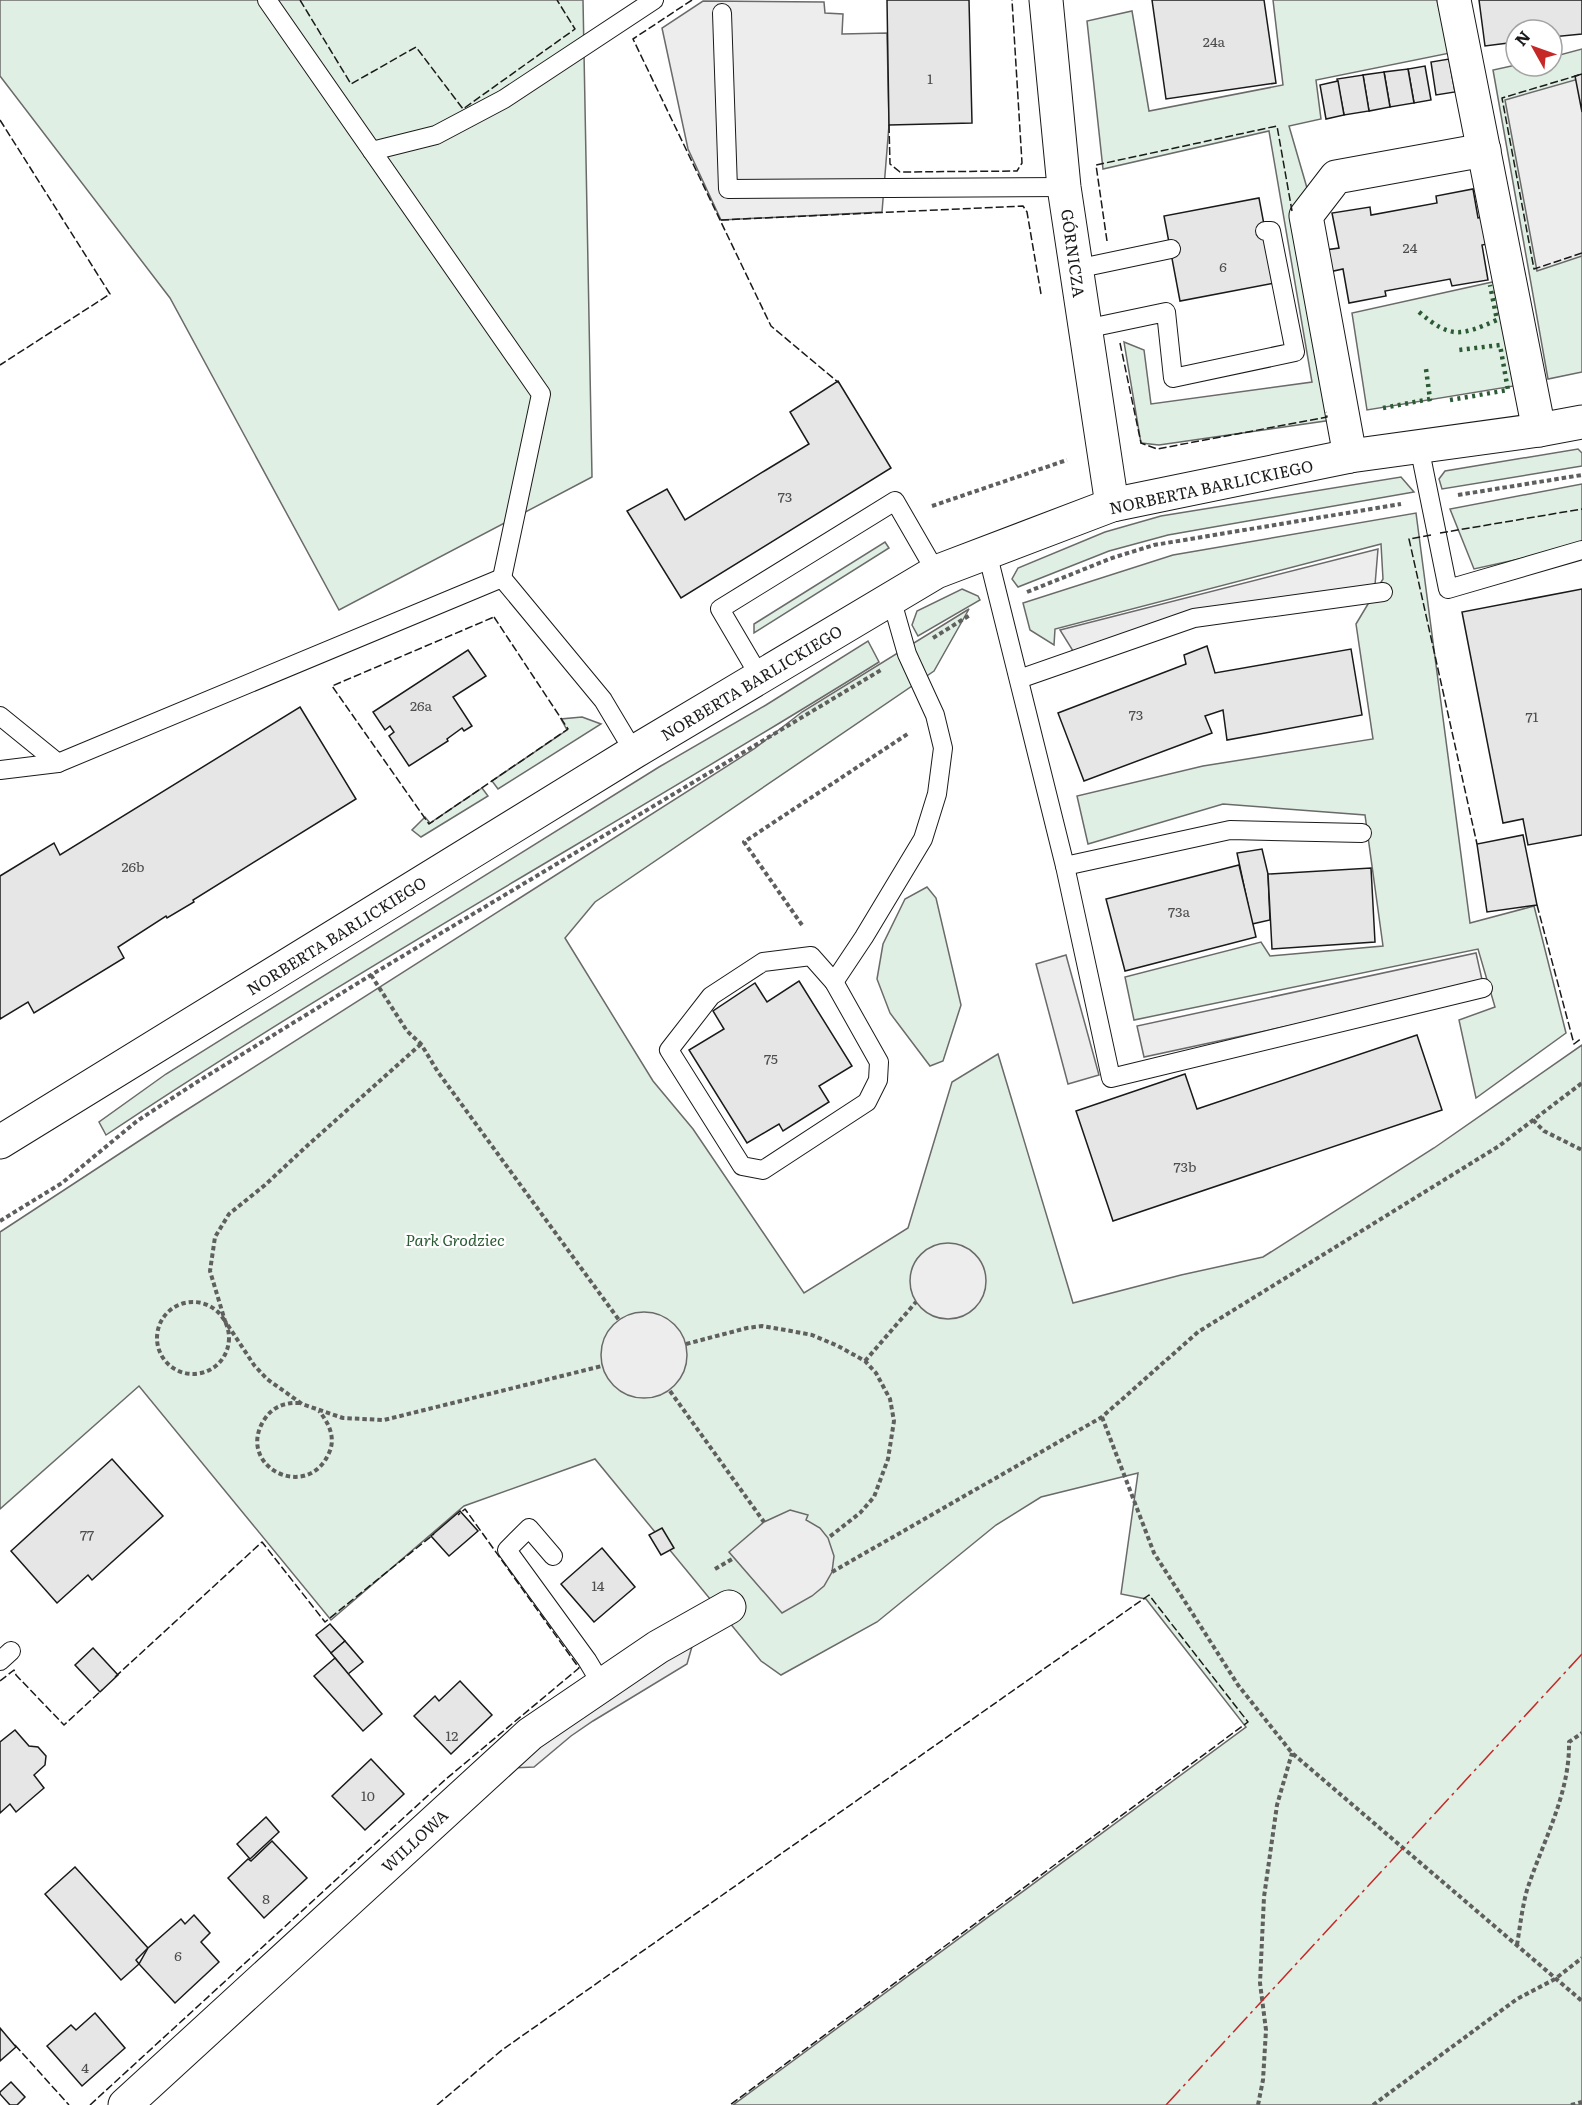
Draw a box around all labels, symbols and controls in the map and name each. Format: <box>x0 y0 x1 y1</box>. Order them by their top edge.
north arrow <box>1504 18 1564 78</box>
text: N <box>1508 25 1535 51</box>
house number: 24a <box>1203 31 1226 51</box>
house number: 1 <box>927 68 933 88</box>
street label: GÓRNICZA <box>1056 207 1092 299</box>
house number: 24 <box>1403 237 1418 257</box>
house number: 6 <box>1219 256 1227 276</box>
street label: NORBERTA BARLICKIEGO <box>1107 453 1315 519</box>
house number: 73 <box>778 486 792 506</box>
street label: NORBERTA BARLICKIEGO <box>656 618 846 746</box>
house number: 26a <box>410 695 433 715</box>
house number: 73 <box>1129 704 1143 724</box>
house number: 71 <box>1526 706 1539 726</box>
house number: 26b <box>121 856 145 876</box>
street label: NORBERTA BARLICKIEGO <box>242 870 430 1000</box>
house number: 73a <box>1168 901 1190 921</box>
house number: 75 <box>764 1048 778 1068</box>
house number: 73b <box>1173 1156 1197 1176</box>
park label: Park Grodziec <box>405 1227 505 1251</box>
house number: 77 <box>80 1524 94 1544</box>
house number: 14 <box>592 1575 605 1595</box>
house number: 12 <box>446 1725 458 1745</box>
house number: 10 <box>361 1785 375 1805</box>
street label: WILLOWA <box>375 1803 453 1877</box>
house number: 8 <box>262 1888 270 1908</box>
house number: 6 <box>174 1945 182 1965</box>
house number: 4 <box>81 2057 89 2077</box>

